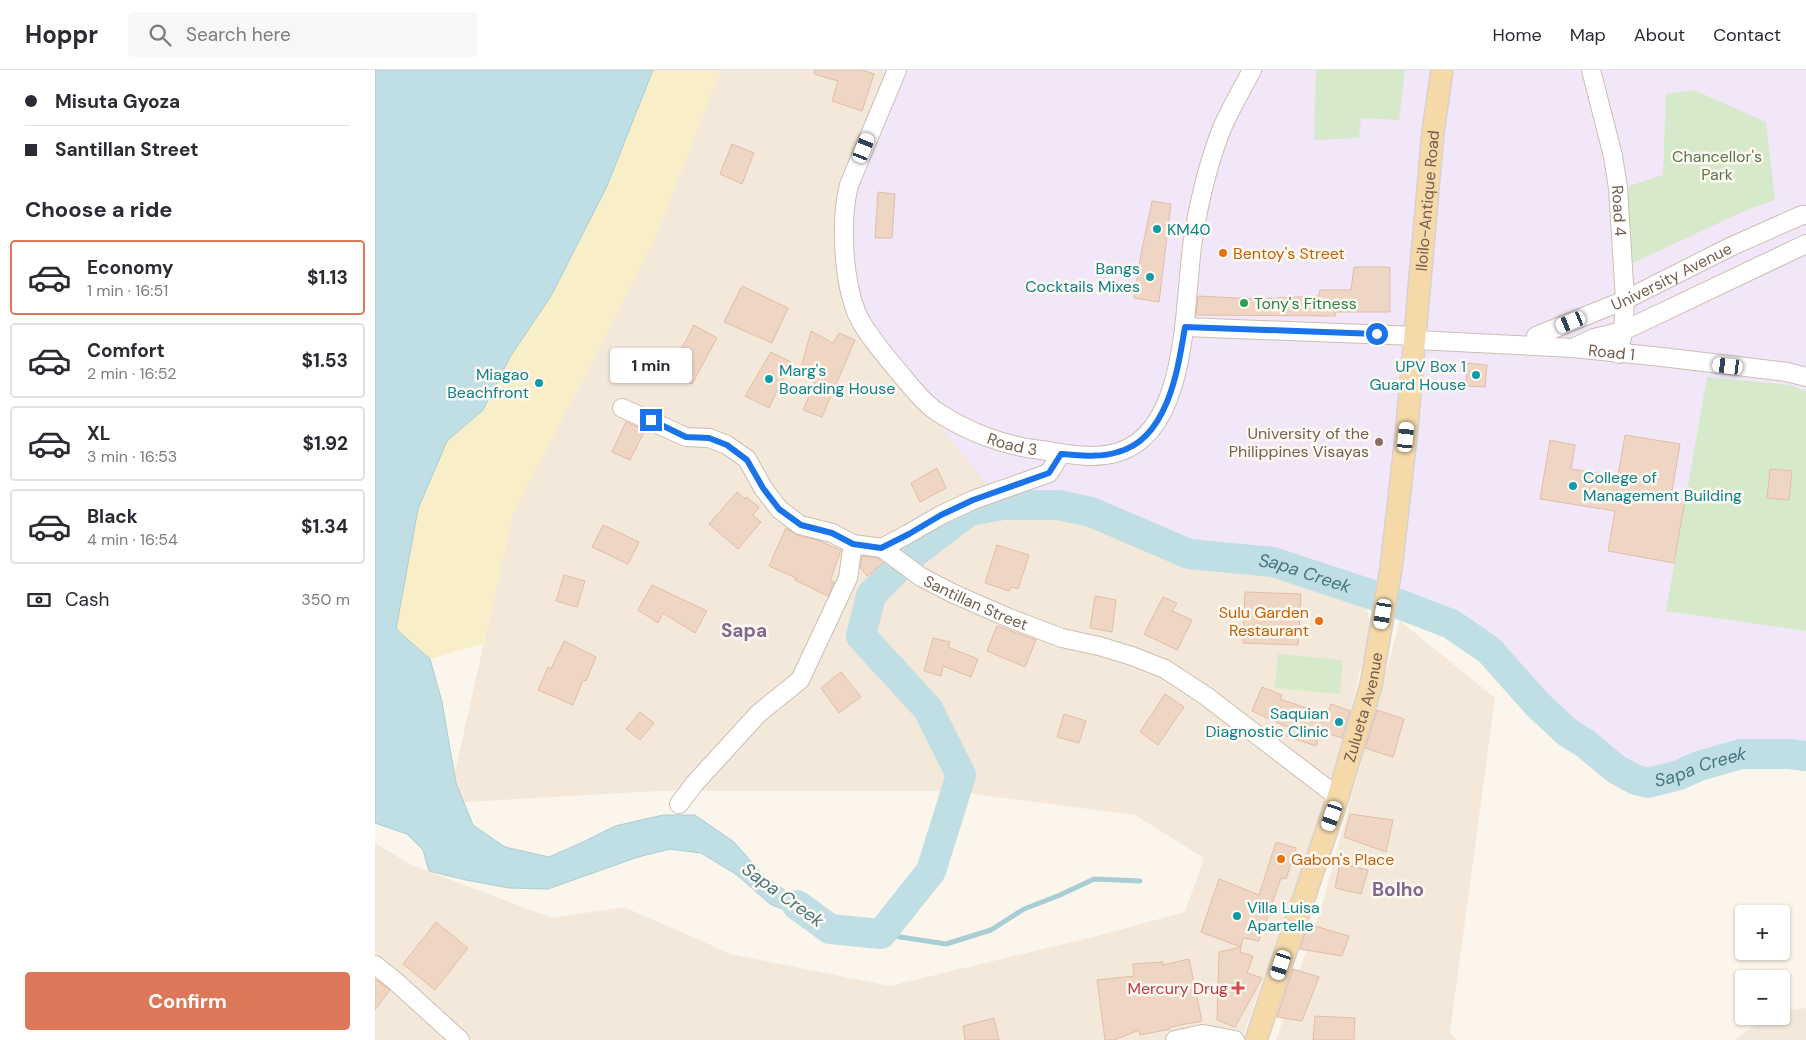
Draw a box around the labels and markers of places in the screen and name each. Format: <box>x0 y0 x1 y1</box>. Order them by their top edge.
place label: KM40 <box>1167 219 1211 240</box>
marker: KM40 <box>1151 223 1163 235</box>
place label: Bentoy's Street <box>1233 243 1345 264</box>
marker: Bentoy's Street <box>1217 247 1229 259</box>
place label: Bangs Cocktails Mixes <box>1025 258 1140 297</box>
marker: Bangs Cocktails Mixes <box>1144 271 1156 283</box>
place label: Tony's Fitness <box>1254 293 1357 314</box>
marker: Tony's Fitness <box>1238 297 1250 309</box>
place label: UPV Box 1 Guard House <box>1369 356 1466 395</box>
place label: Marg's Boarding House <box>779 360 895 399</box>
place label: Miagao Beachfront <box>447 364 529 403</box>
marker: UPV Box 1 Guard House <box>1470 369 1482 381</box>
marker: Marg's Boarding House <box>763 373 775 385</box>
marker: Miagao Beachfront <box>533 377 545 389</box>
place label: University of the Philippines Visayas <box>1229 423 1369 462</box>
marker: University of the Philippines Visayas <box>1373 436 1385 448</box>
place label: College of Management Building <box>1583 467 1742 506</box>
marker: College of Management Building <box>1567 480 1579 492</box>
place label: Sulu Garden Restaurant <box>1219 602 1309 641</box>
marker: Sulu Garden Restaurant <box>1313 615 1325 627</box>
place label: Saquian Diagnostic Clinic <box>1206 703 1329 742</box>
marker: Saquian Diagnostic Clinic <box>1333 716 1345 728</box>
place label: Gabon's Place <box>1291 849 1394 870</box>
marker: Gabon's Place <box>1275 853 1287 865</box>
place label: Villa Luisa Apartelle <box>1247 897 1320 936</box>
marker: Villa Luisa Apartelle <box>1231 910 1243 922</box>
place label: Mercury Drug <box>1127 978 1228 999</box>
marker: Mercury Drug <box>1232 982 1244 994</box>

